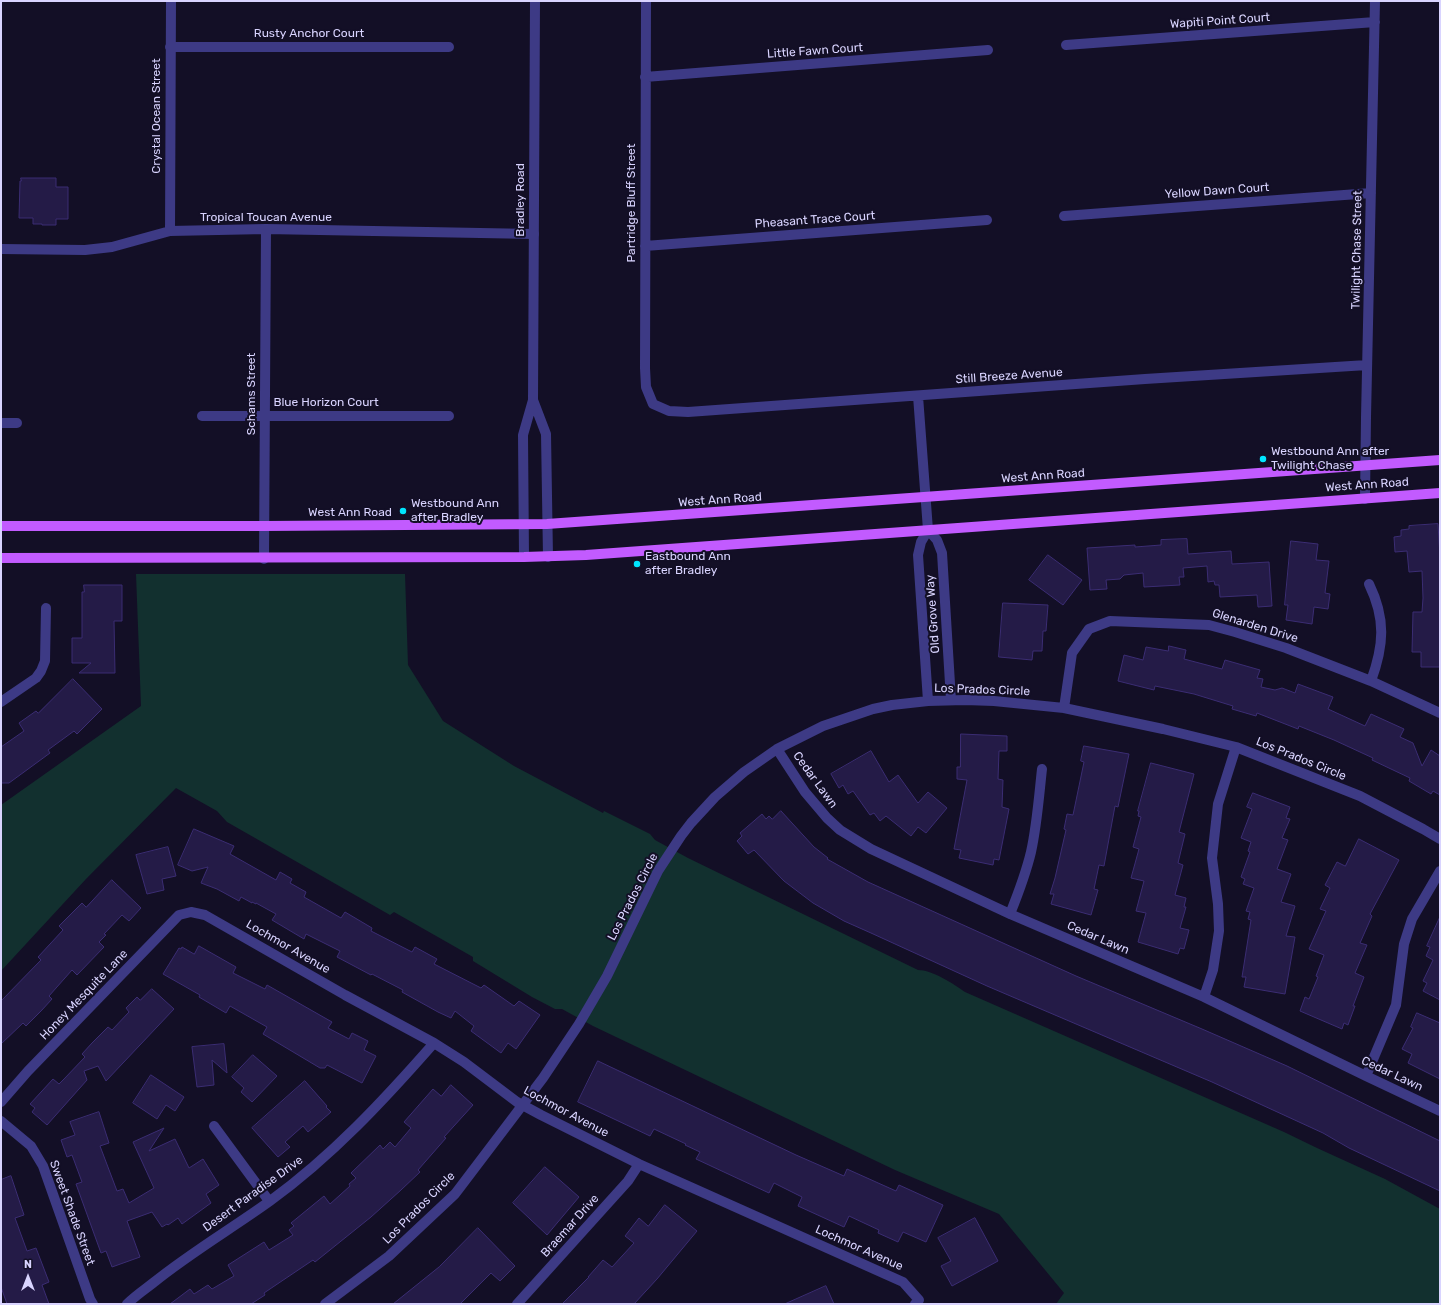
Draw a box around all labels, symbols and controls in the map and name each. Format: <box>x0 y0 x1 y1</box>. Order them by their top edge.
street label: Wapiti Point Court <box>1170 10 1270 32</box>
street label: Rusty Anchor Court <box>254 27 364 41</box>
street label: Little Fawn Court <box>767 40 863 62</box>
street label: Crystal Ocean Street <box>150 58 164 174</box>
street label: Partridge Bluff Street <box>625 144 639 262</box>
street label: Bradley Road <box>514 163 528 237</box>
street label: Yellow Dawn Court <box>1164 180 1270 202</box>
street label: Twilight Chase Street <box>1349 190 1365 310</box>
street label: Pheasant Trace Court <box>754 209 876 231</box>
street label: Tropical Toucan Avenue <box>200 211 332 225</box>
street label: Schams Street <box>245 353 259 435</box>
street label: Still Breeze Avenue <box>955 365 1063 387</box>
street label: Blue Horizon Court <box>273 396 379 410</box>
place label: Westbound Ann after Twilight Chase <box>1271 445 1389 473</box>
marker: Westbound Ann after Twilight Chase <box>1258 454 1268 464</box>
street label: West Ann Road <box>1001 466 1085 486</box>
street label: West Ann Road <box>1325 475 1409 495</box>
street label: West Ann Road <box>678 490 762 510</box>
place label: Westbound Ann after Bradley <box>411 497 499 525</box>
street label: West Ann Road <box>308 506 392 520</box>
marker: Westbound Ann after Bradley <box>398 506 408 516</box>
place label: Eastbound Ann after Bradley <box>645 550 731 578</box>
marker: Eastbound Ann after Bradley <box>632 559 642 569</box>
street label: Old Grove Way <box>923 574 943 654</box>
street label: Glenarden Drive <box>1210 606 1300 646</box>
street label: Los Prados Circle <box>934 681 1030 699</box>
street label: Los Prados Circle <box>1254 734 1348 784</box>
street label: Cedar Lawn <box>790 749 840 811</box>
street label: Los Prados Circle <box>605 851 661 943</box>
street label: Lochmor Avenue <box>243 917 333 977</box>
street label: Cedar Lawn <box>1065 918 1131 958</box>
street label: Honey Mesquite Lane <box>37 947 131 1043</box>
street label: Cedar Lawn <box>1359 1053 1425 1095</box>
street label: Lochmor Avenue <box>521 1083 611 1141</box>
street label: Desert Paradise Drive <box>200 1153 306 1235</box>
street label: Sweet Shade Street <box>46 1158 98 1268</box>
street label: Los Prados Circle <box>380 1169 458 1247</box>
street label: Braemar Drive <box>538 1192 602 1260</box>
street label: Lochmor Avenue <box>813 1222 905 1274</box>
north arrow <box>8 1257 48 1297</box>
text: N <box>24 1258 32 1271</box>

